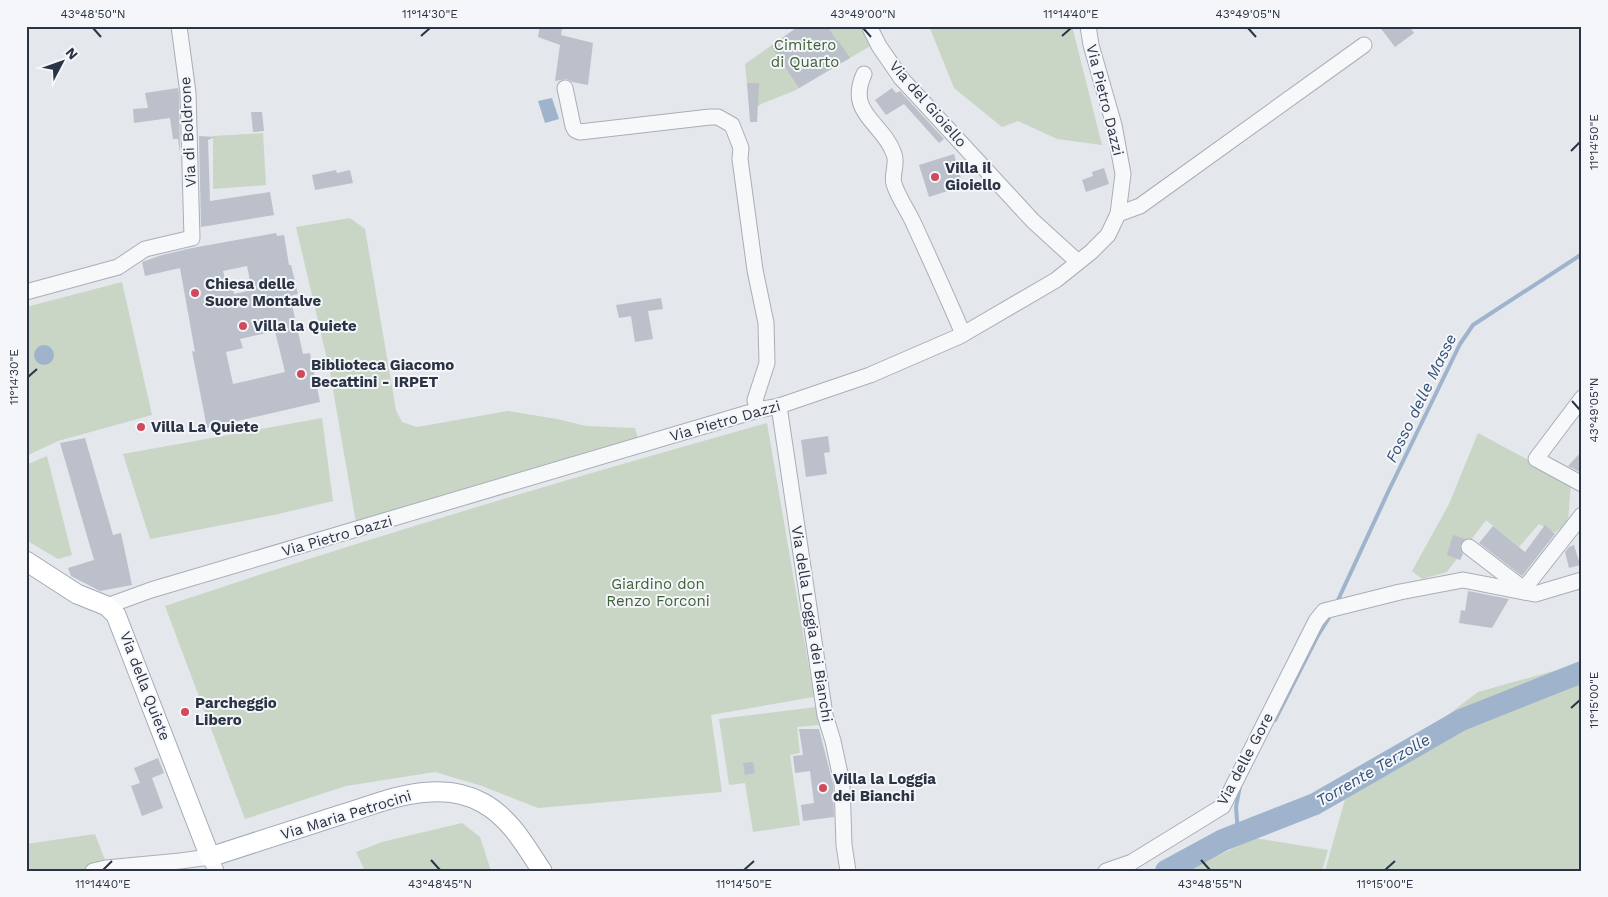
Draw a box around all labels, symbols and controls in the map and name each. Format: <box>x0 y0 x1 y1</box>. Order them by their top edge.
text: 43°48'50"N <box>60 7 126 21</box>
text: 11°14'30"E <box>402 7 458 21</box>
text: 43°49'00"N <box>830 7 896 21</box>
text: 11°14'40"E <box>1043 7 1099 21</box>
text: 43°49'05"N <box>1215 7 1281 21</box>
park label: Cimitero di Quarto <box>771 36 839 71</box>
north arrow <box>38 38 88 88</box>
street label: Via Pietro Dazzi <box>1082 42 1128 158</box>
text: N <box>62 44 81 63</box>
street label: Via del Gioiello <box>885 57 971 151</box>
street label: Via di Boldrone <box>176 76 200 188</box>
text: 11°14'50"E <box>1587 114 1601 170</box>
place label: Villa il Gioiello <box>945 159 1001 194</box>
marker: Villa il Gioiello <box>929 171 941 183</box>
place label: Chiesa delle Suore Montalve <box>205 275 321 310</box>
marker: Chiesa delle Suore Montalve <box>189 287 201 299</box>
place label: Villa la Quiete <box>253 317 357 335</box>
marker: Villa la Quiete <box>237 320 249 332</box>
water label: Fosso delle Masse <box>1382 331 1460 465</box>
text: 11°14'30"E <box>7 349 21 405</box>
place label: Biblioteca Giacomo Becattini - IRPET <box>311 356 454 391</box>
marker: Biblioteca Giacomo Becattini - IRPET <box>295 368 307 380</box>
text: 43°49'05"N <box>1587 377 1601 443</box>
street label: Via Pietro Dazzi <box>668 397 782 445</box>
place label: Villa La Quiete <box>151 418 259 436</box>
marker: Villa La Quiete <box>135 421 147 433</box>
street label: Via Pietro Dazzi <box>280 512 394 560</box>
street label: Via della Loggia dei Bianchi <box>788 524 836 724</box>
park label: Giardino don Renzo Forconi <box>606 575 710 610</box>
street label: Via della Quiete <box>116 629 174 743</box>
text: 11°15'00"E <box>1587 671 1601 728</box>
place label: Parcheggio Libero <box>195 694 277 729</box>
marker: Parcheggio Libero <box>179 706 191 718</box>
street label: Via delle Gore <box>1213 710 1277 808</box>
water label: Torrente Terzolle <box>1313 730 1433 810</box>
place label: Villa la Loggia dei Bianchi <box>833 770 936 805</box>
marker: Villa la Loggia dei Bianchi <box>817 782 829 794</box>
street label: Via Maria Petrocini <box>278 787 414 843</box>
text: 11°14'40"E <box>75 877 131 891</box>
text: 43°48'45"N <box>408 877 472 891</box>
text: 11°14'50"E <box>716 877 772 891</box>
text: 43°48'55"N <box>1178 877 1242 891</box>
text: 11°15'00"E <box>1357 877 1414 891</box>

